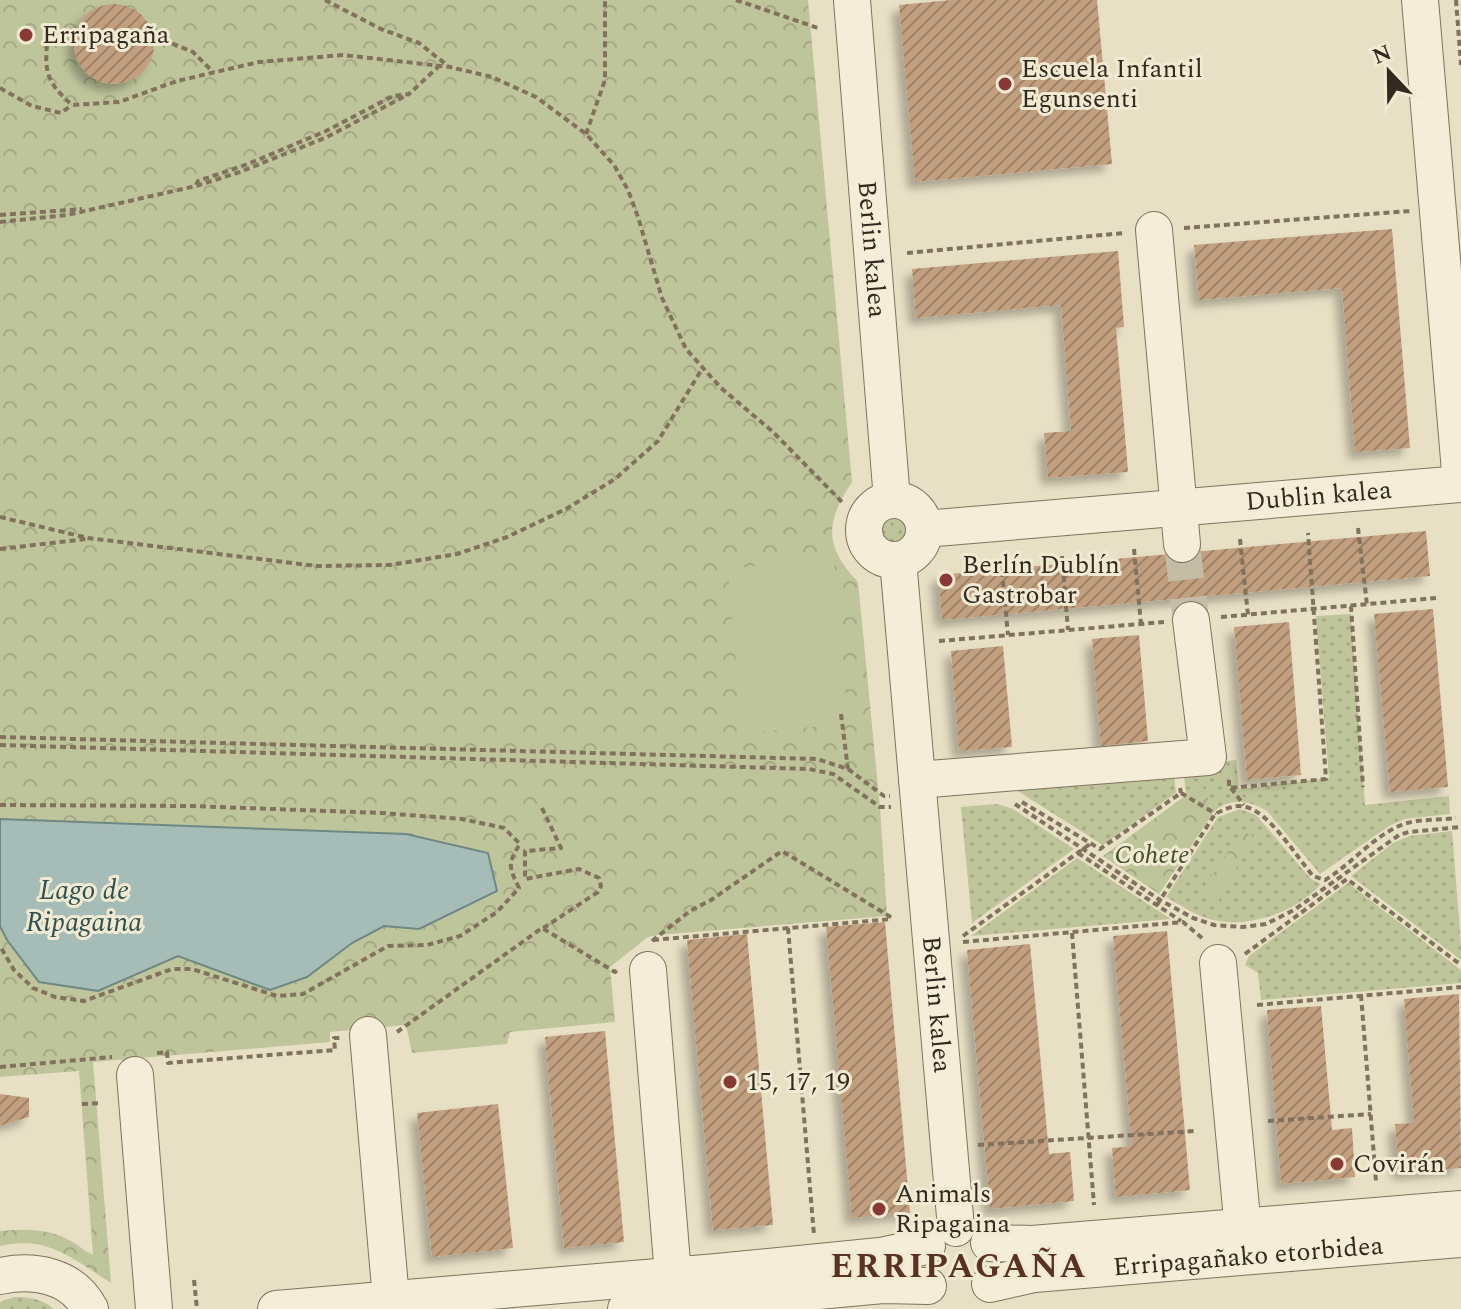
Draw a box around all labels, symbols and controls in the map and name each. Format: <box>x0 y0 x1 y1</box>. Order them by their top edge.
place label: Erripagaña <box>42 15 170 55</box>
marker: Erripagaña <box>17 26 35 44</box>
north arrow <box>1349 32 1429 112</box>
text: N <box>1368 36 1397 74</box>
place label: Escuela Infantil Egunsenti <box>1021 49 1203 119</box>
marker: Escuela Infantil Egunsenti <box>996 75 1014 93</box>
street label: Berlin kalea <box>847 179 897 320</box>
street label: Dublin kalea <box>1244 470 1394 522</box>
place label: Berlín Dublín Gastrobar <box>962 545 1120 615</box>
marker: Berlín Dublín Gastrobar <box>937 571 955 589</box>
park label: Cohete <box>1114 835 1190 875</box>
water label: Lago de Ripagaina <box>26 869 142 944</box>
street label: Berlin kalea <box>911 934 962 1075</box>
place label: 15, 17, 19 <box>746 1062 850 1102</box>
marker: 15, 17, 19 <box>721 1073 739 1091</box>
place label: Covirán <box>1353 1144 1445 1184</box>
marker: Covirán <box>1328 1155 1346 1173</box>
place label: Animals Ripagaina <box>895 1174 1011 1244</box>
marker: Animals Ripagaina <box>870 1200 888 1218</box>
street label: Erripagañako etorbidea <box>1112 1225 1385 1287</box>
district label: ERRIPAGAÑA <box>830 1241 1088 1293</box>

